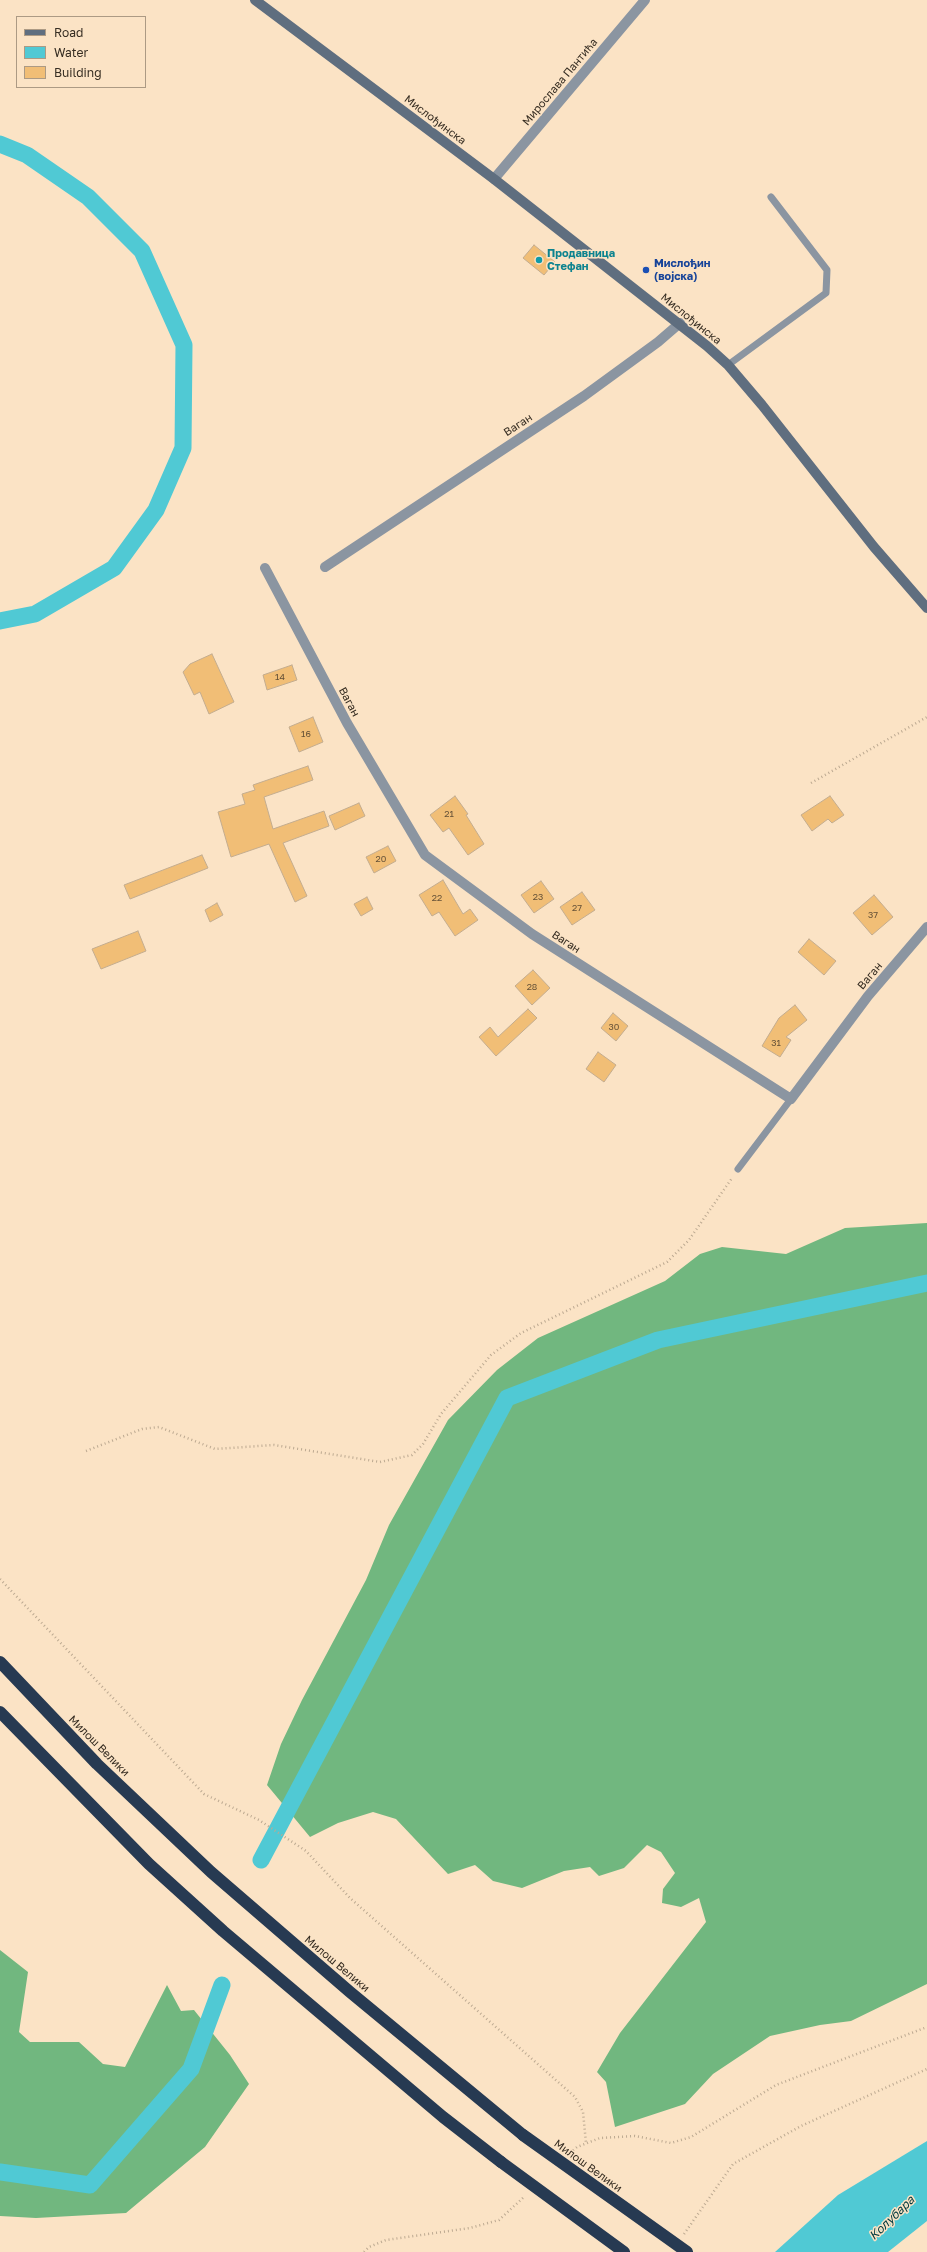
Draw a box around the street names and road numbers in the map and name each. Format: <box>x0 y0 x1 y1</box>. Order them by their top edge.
street label: Мирослава Пантића <box>520 36 600 128</box>
street label: Мислођинска <box>402 93 468 147</box>
street label: Мислођинска <box>658 291 724 347</box>
street label: Ваган <box>501 411 535 439</box>
street label: Ваган <box>336 685 362 719</box>
street label: Ваган <box>549 928 583 956</box>
street label: Ваган <box>855 960 885 992</box>
street label: Милош Велики <box>66 1713 132 1779</box>
street label: Милош Велики <box>302 1933 372 1995</box>
street label: Милош Велики <box>551 2137 625 2195</box>

